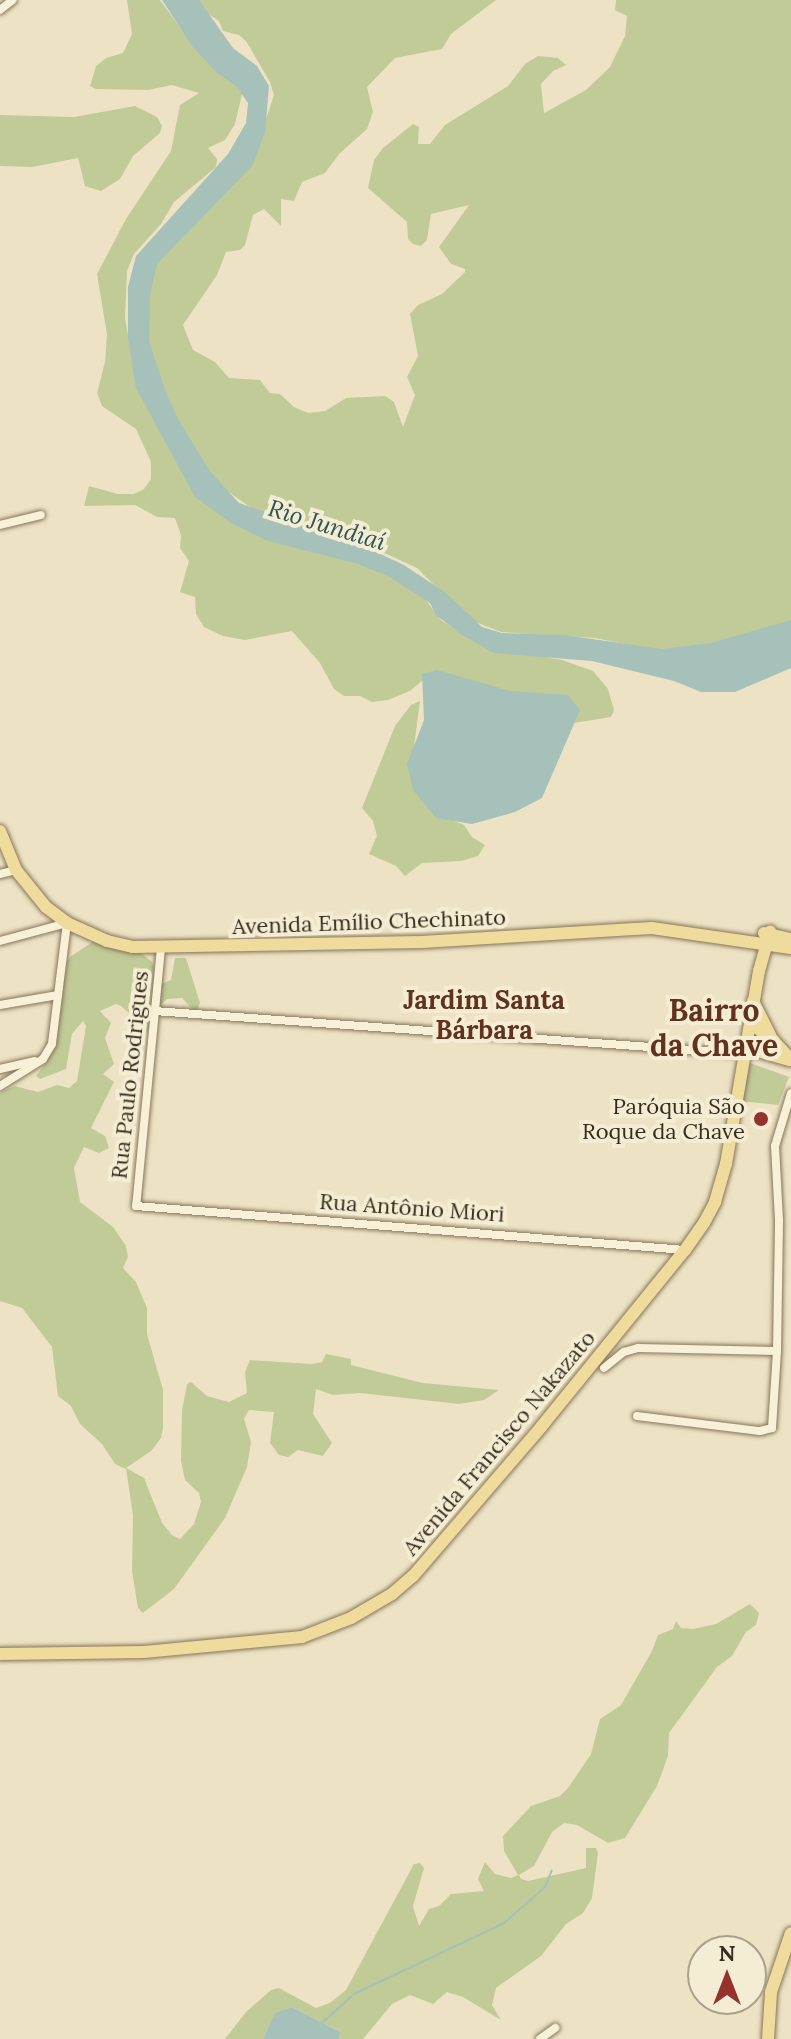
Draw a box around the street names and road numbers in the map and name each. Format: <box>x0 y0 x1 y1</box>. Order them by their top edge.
street label: Avenida Emílio Chechinato <box>232 904 506 940</box>
street label: Rua Paulo Rodrigues <box>106 970 154 1180</box>
street label: Rua Antônio Miori <box>319 1188 505 1228</box>
street label: Avenida Francisco Nakazato <box>397 1325 601 1561</box>

